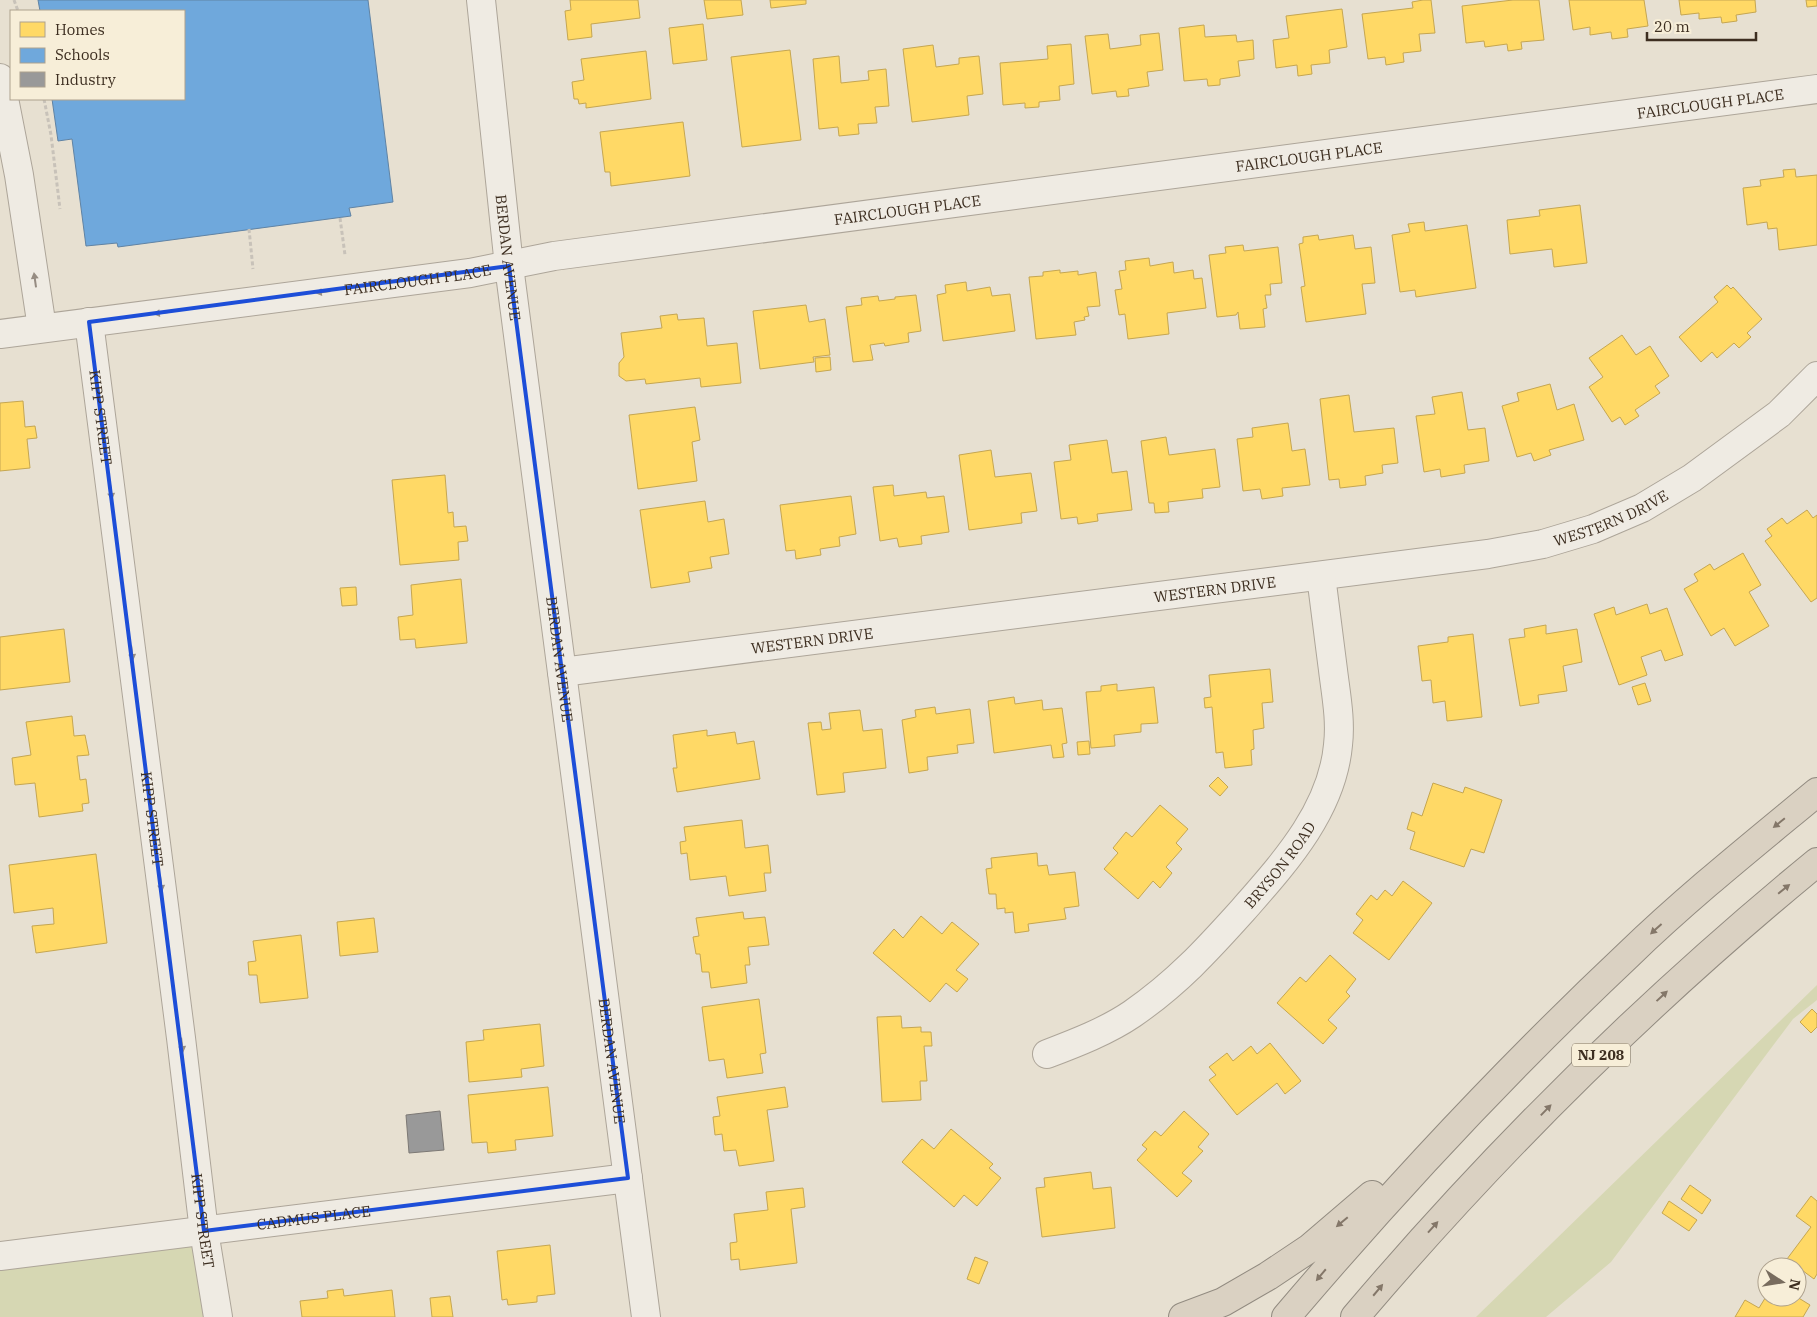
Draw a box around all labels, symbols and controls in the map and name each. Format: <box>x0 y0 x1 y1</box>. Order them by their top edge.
legend <box>10 10 185 100</box>
scale bar <box>1647 10 1756 42</box>
text: 20 m <box>1654 17 1690 36</box>
text: Homes <box>55 20 105 39</box>
text: Schools <box>55 45 110 64</box>
text: Industry <box>55 70 116 89</box>
street label: FAIRCLOUGH PLACE <box>1636 84 1785 122</box>
street label: FAIRCLOUGH PLACE <box>1234 137 1383 175</box>
street label: FAIRCLOUGH PLACE <box>833 190 982 228</box>
street label: BERDAN AVENUE <box>492 193 526 322</box>
street label: FAIRCLOUGH PLACE <box>343 259 493 299</box>
one-way arrow <box>31 272 39 288</box>
one-way arrow <box>314 288 330 296</box>
one-way arrow <box>153 309 169 317</box>
street label: KIPP STREET <box>86 369 117 466</box>
one-way arrow <box>107 484 115 500</box>
street label: WESTERN DRIVE <box>1551 485 1671 550</box>
street label: WESTERN DRIVE <box>1153 572 1277 606</box>
street label: BERDAN AVENUE <box>543 595 578 723</box>
street label: WESTERN DRIVE <box>750 623 874 657</box>
one-way arrow <box>128 646 136 662</box>
street label: KIPP STREET <box>137 770 168 868</box>
one-way arrow <box>1774 817 1786 829</box>
street label: BRYSON ROAD <box>1240 818 1319 912</box>
one-way arrow <box>158 876 166 892</box>
one-way arrow <box>1777 883 1790 894</box>
one-way arrow <box>1651 923 1663 935</box>
one-way arrow <box>1655 990 1667 1002</box>
street label: BERDAN AVENUE <box>595 997 630 1125</box>
one-way arrow <box>178 1037 186 1053</box>
road number: NJ 208 <box>1572 1044 1630 1066</box>
one-way arrow <box>1539 1104 1551 1116</box>
street label: KIPP STREET <box>188 1172 219 1270</box>
street label: CADMUS PLACE <box>256 1201 372 1234</box>
one-way arrow <box>1336 1216 1349 1227</box>
one-way arrow <box>1428 1221 1439 1234</box>
north arrow <box>1757 1257 1807 1307</box>
one-way arrow <box>1316 1268 1327 1281</box>
text: N <box>1785 1277 1805 1292</box>
one-way arrow <box>1372 1284 1383 1297</box>

